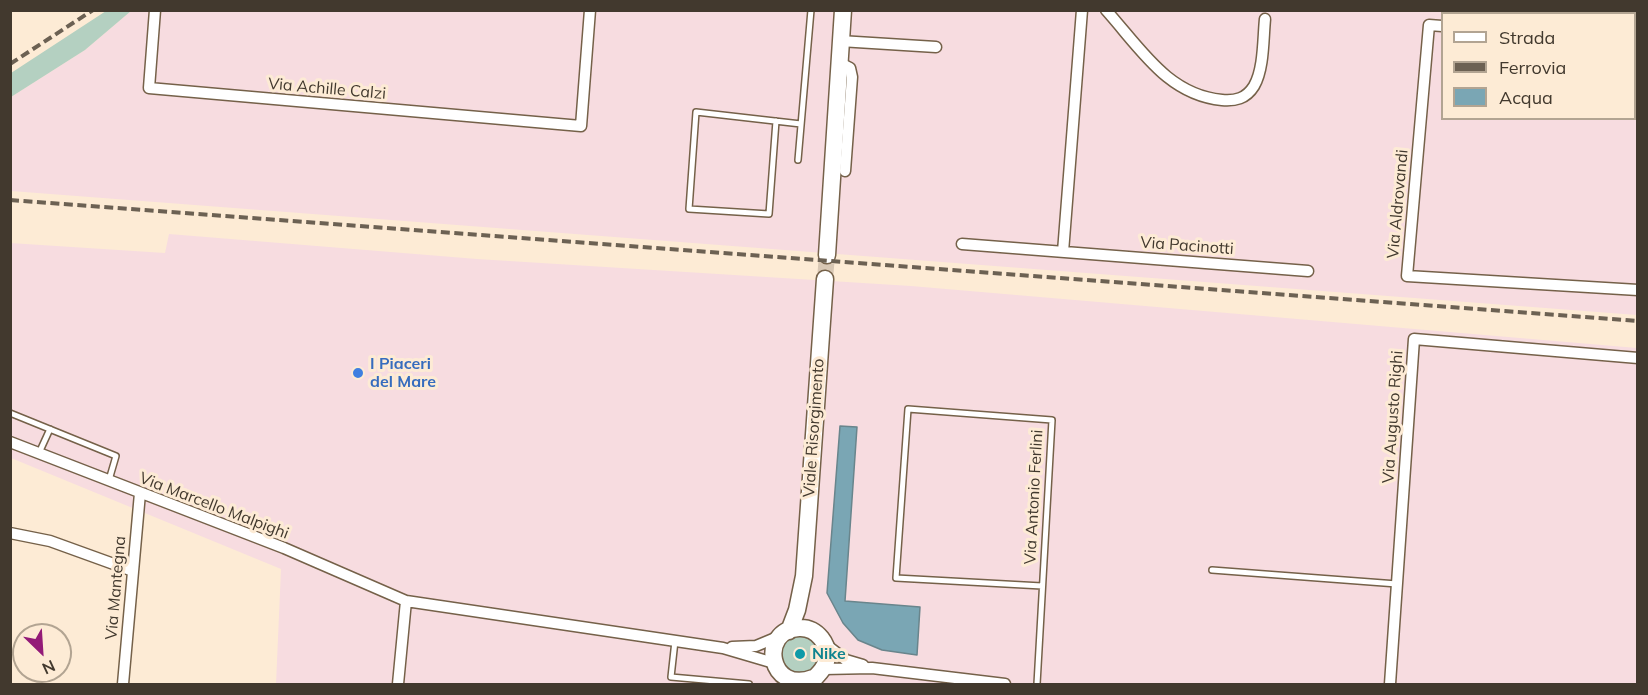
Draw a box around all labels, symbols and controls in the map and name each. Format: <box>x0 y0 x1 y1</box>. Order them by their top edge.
legend <box>1441 12 1636 120</box>
text: Strada <box>1499 26 1555 49</box>
text: Ferrovia <box>1499 56 1566 79</box>
street label: Via Achille Calzi <box>267 74 387 104</box>
text: Acqua <box>1499 86 1553 109</box>
street label: Via Aldrovandi <box>1384 149 1412 259</box>
street label: Via Pacinotti <box>1140 233 1234 259</box>
street label: Via Augusto Righi <box>1379 350 1407 484</box>
place label: I Piaceri del Mare <box>370 354 436 392</box>
street label: Viale Risorgimento <box>800 358 828 498</box>
marker: I Piaceri del Mare <box>351 366 365 380</box>
street label: Via Antonio Ferlini <box>1021 429 1047 565</box>
street label: Via Marcello Malpighi <box>137 469 291 543</box>
street label: Via Mantegna <box>102 535 130 641</box>
north arrow <box>12 623 72 683</box>
place label: Nike <box>812 644 846 664</box>
marker: Nike <box>793 647 807 661</box>
text: N <box>39 656 58 679</box>

